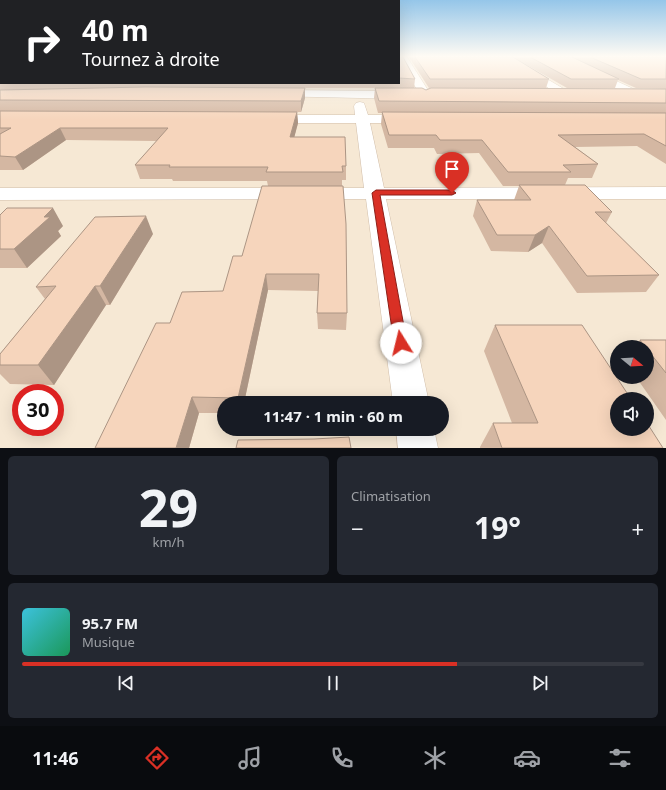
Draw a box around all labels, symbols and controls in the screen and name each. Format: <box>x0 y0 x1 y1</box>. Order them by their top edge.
text: 40 m <box>82 11 149 49</box>
icon: right <box>16 16 68 68</box>
text: Tournez à droite <box>82 47 220 71</box>
pin <box>435 152 469 193</box>
icon: arrive <box>441 158 463 180</box>
position arrow <box>380 322 422 364</box>
north arrow <box>610 340 654 384</box>
map controls <box>610 340 654 436</box>
speed limit sign: 30 <box>12 384 64 436</box>
button: sound <box>610 392 654 436</box>
text: 11:47 · 1 min · 60 m <box>263 406 403 426</box>
text: 29 <box>139 471 198 542</box>
text: Climatisation <box>351 487 431 505</box>
text: 19° <box>474 507 521 548</box>
text: − <box>351 513 364 543</box>
text: + <box>631 513 644 543</box>
text: km/h <box>153 533 184 551</box>
text: 95.7 FM <box>82 613 138 633</box>
text: Musique <box>82 633 135 651</box>
icon: previous <box>115 672 137 694</box>
icon: pause <box>322 672 344 694</box>
icon: next <box>529 672 551 694</box>
icon: directions <box>143 744 171 772</box>
icon: music <box>236 744 264 772</box>
icon: phone <box>328 744 356 772</box>
icon: climate <box>421 744 449 772</box>
icon: car <box>513 744 541 772</box>
icon: filters <box>606 744 634 772</box>
text: 11:46 <box>32 746 79 770</box>

